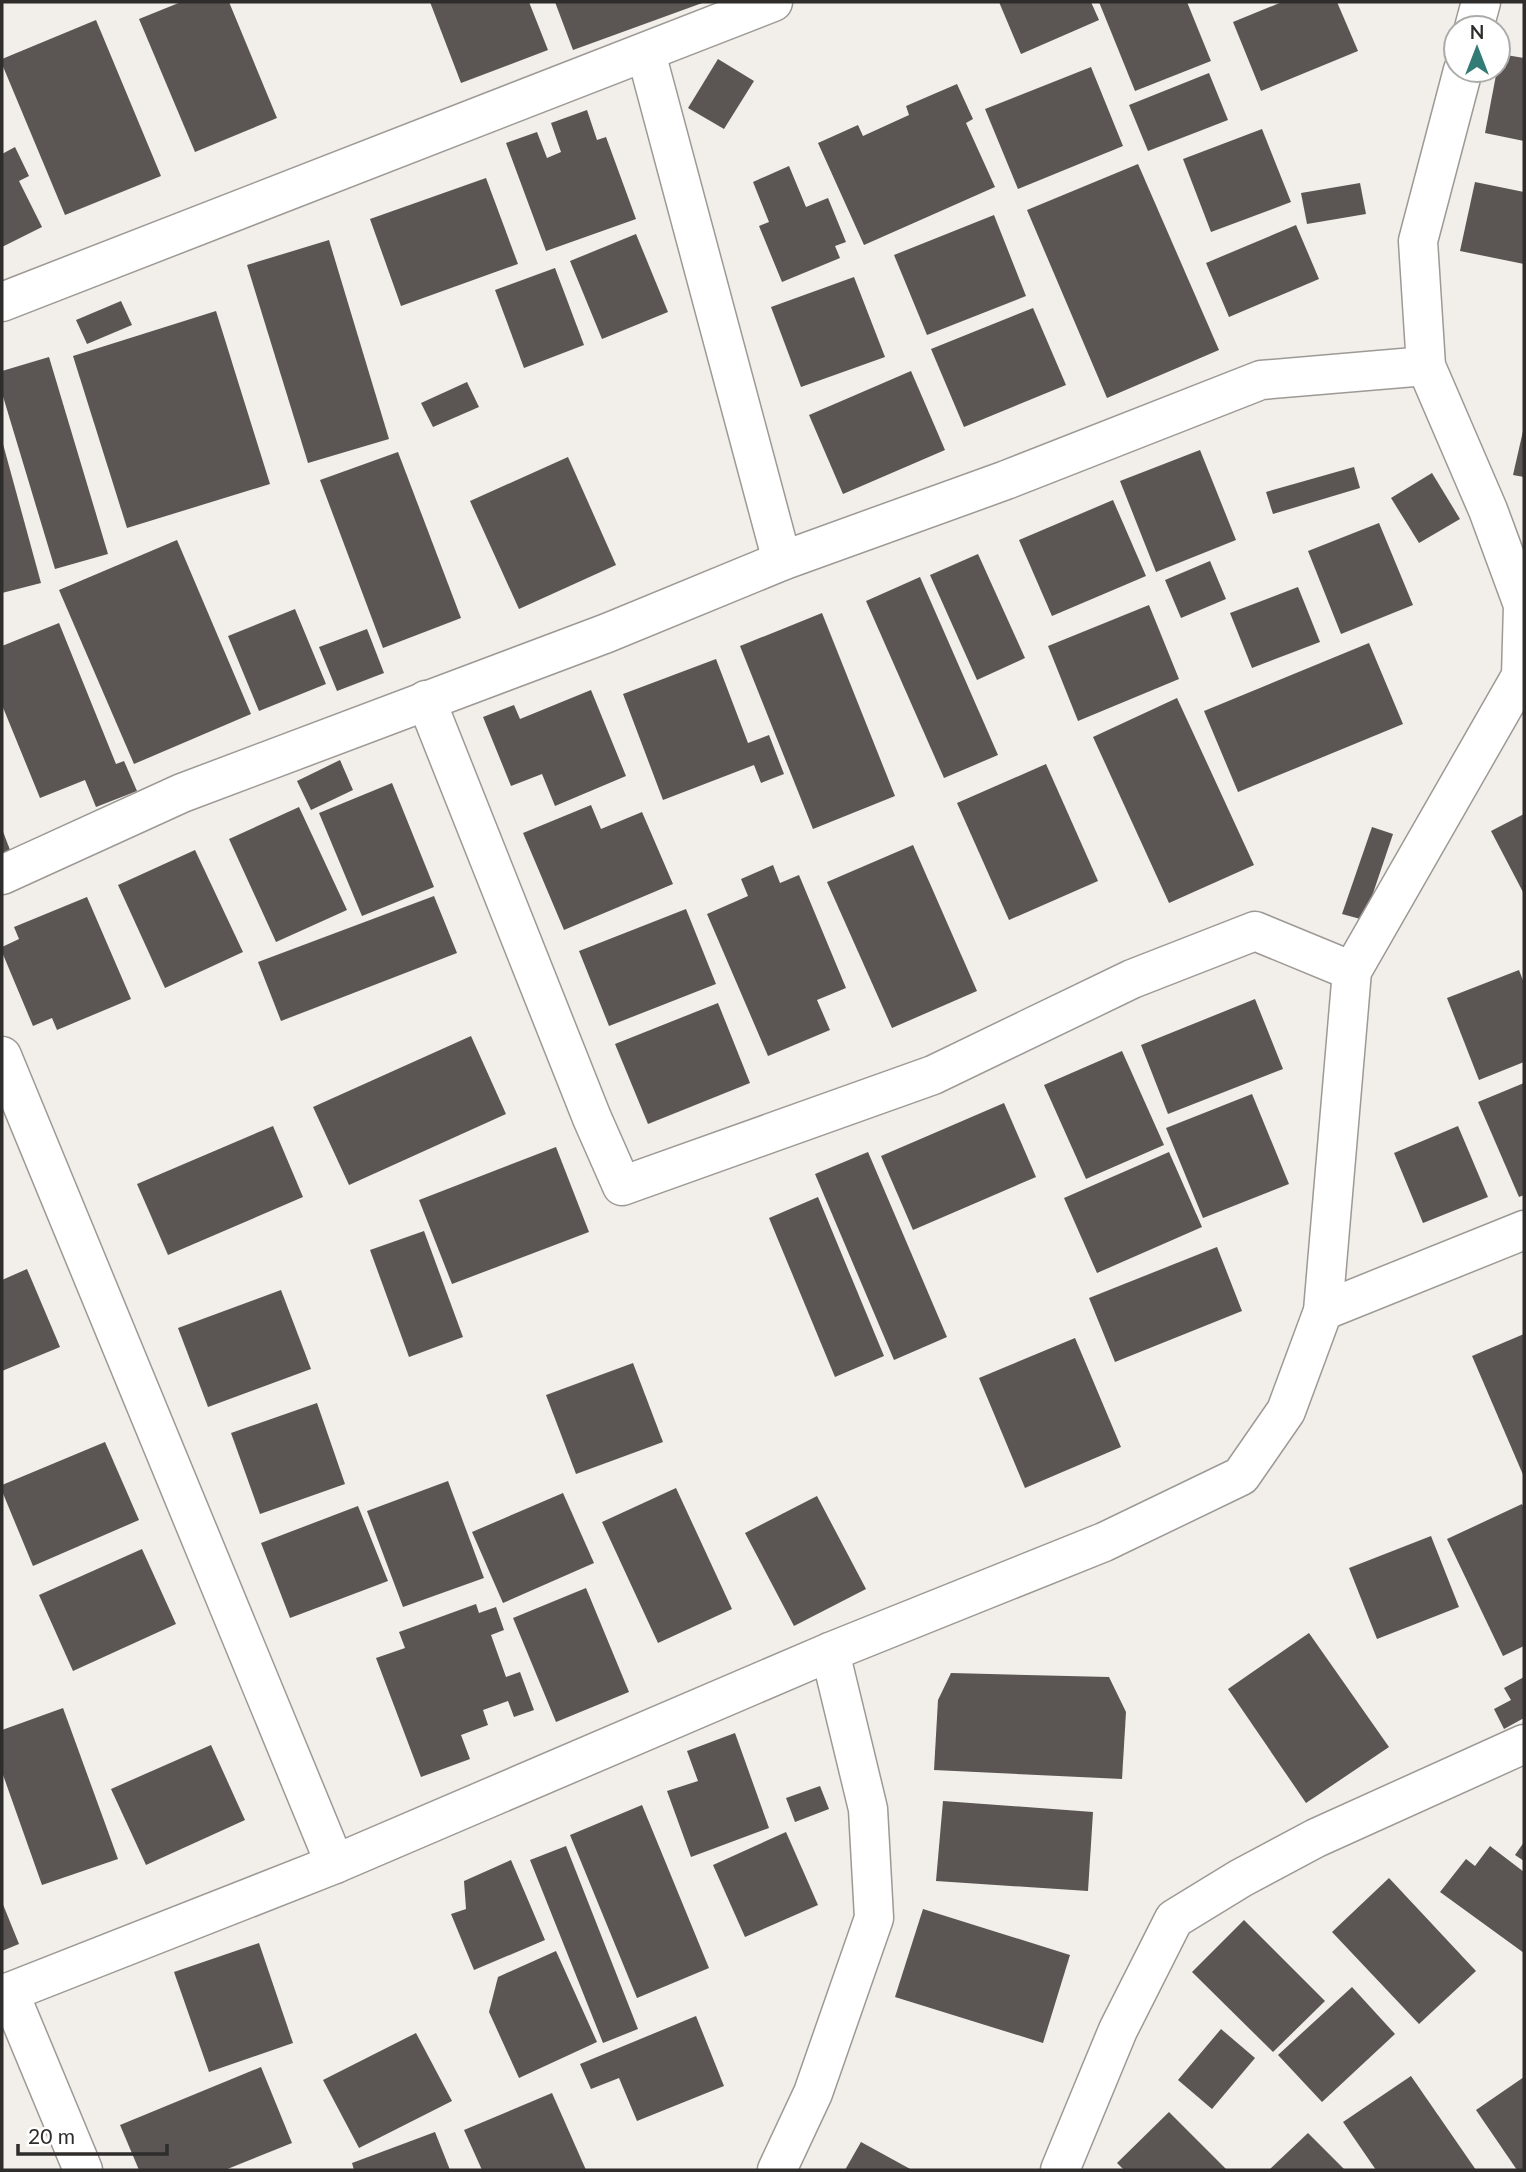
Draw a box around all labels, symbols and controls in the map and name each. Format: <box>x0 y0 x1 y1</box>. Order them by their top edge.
north arrow <box>1442 14 1512 84</box>
text: N <box>1470 20 1484 43</box>
scale bar <box>18 2112 166 2156</box>
text: 20 m <box>28 2123 75 2148</box>

